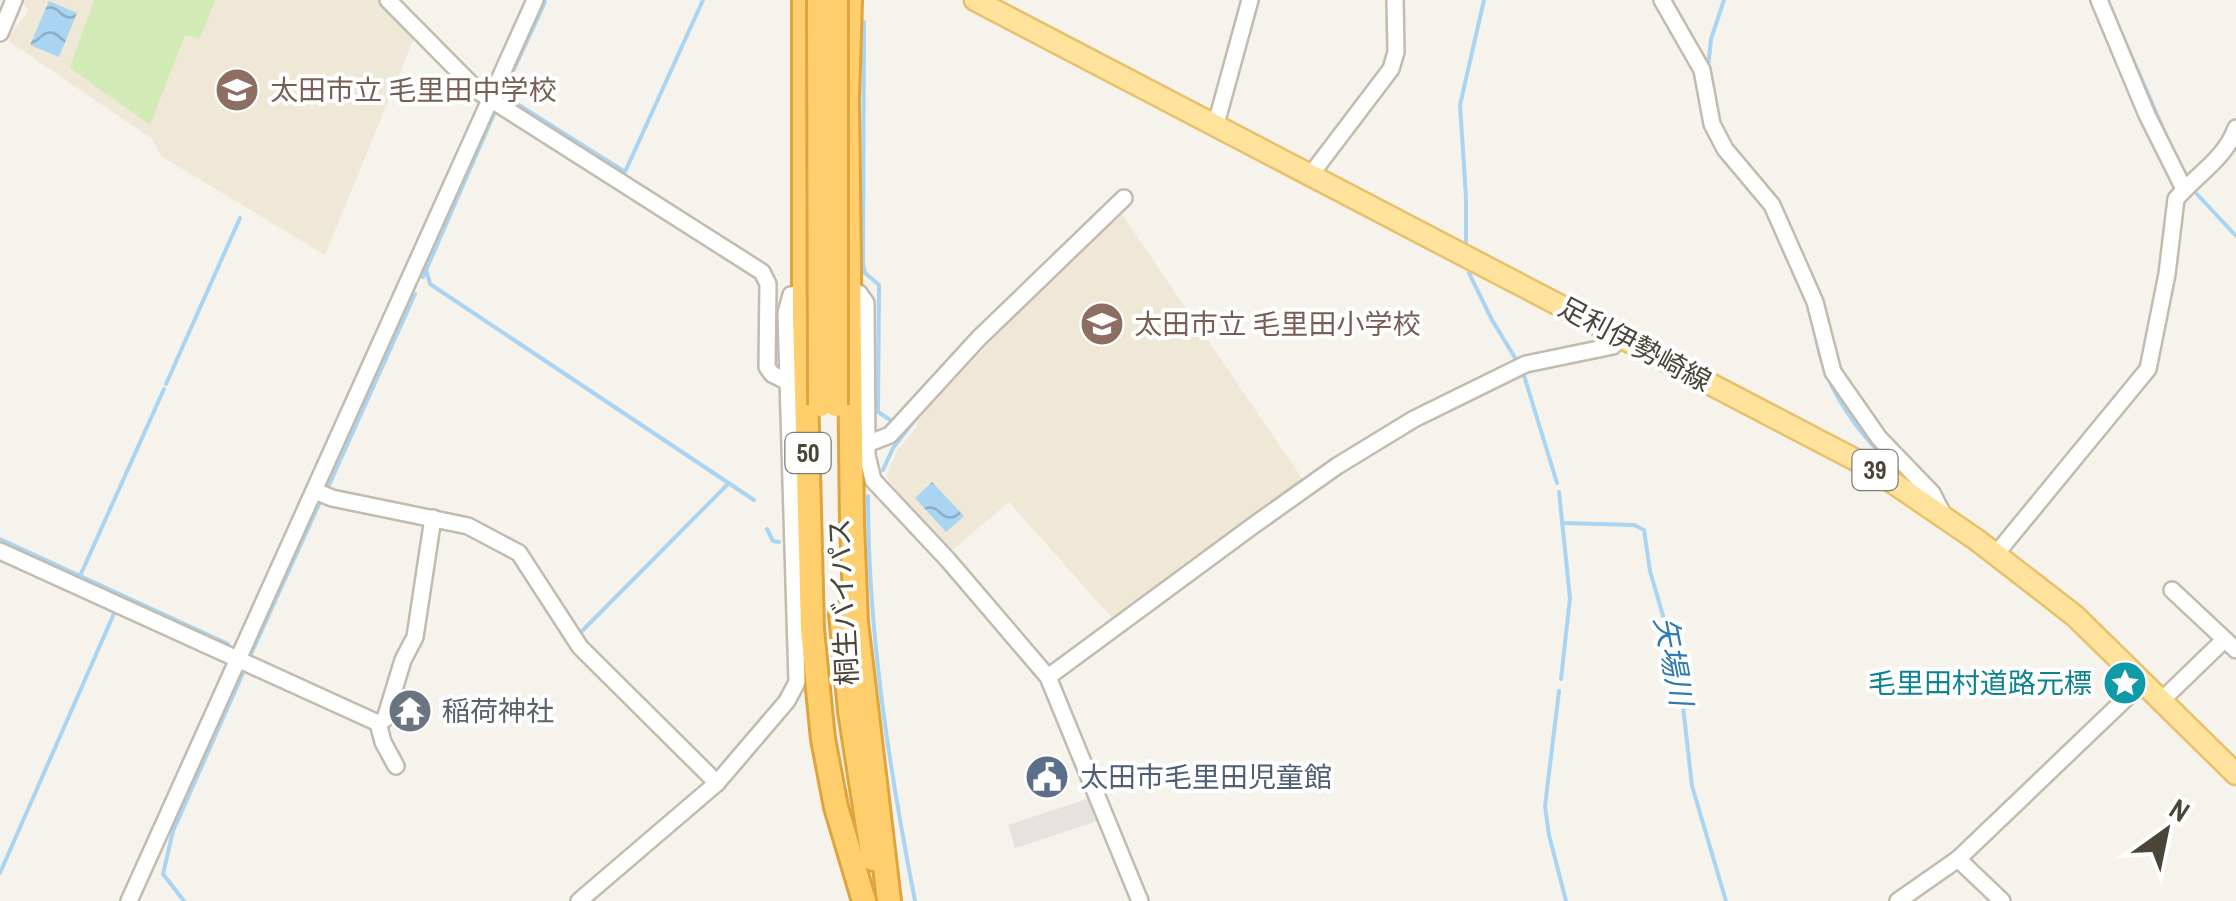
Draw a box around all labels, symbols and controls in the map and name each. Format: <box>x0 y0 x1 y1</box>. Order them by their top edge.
school or university icon: 太田市立 毛里田中学校 <box>214 67 260 113</box>
place label: 太田市立 毛里田中学校 <box>270 71 556 109</box>
street label: 足利伊勢崎線 <box>1552 288 1718 400</box>
school or university icon: 太田市立 毛里田小学校 <box>1079 301 1125 347</box>
place label: 太田市立 毛里田小学校 <box>1134 305 1420 343</box>
road number: 50 <box>786 433 830 473</box>
road number: 39 <box>1852 450 1898 490</box>
street label: 桐生バイパス <box>820 517 866 687</box>
water label: 矢場川 <box>1646 613 1703 712</box>
place icon: 毛里田村道路元標 <box>2102 660 2148 706</box>
place label: 毛里田村道路元標 <box>1868 664 2092 702</box>
temple icon: 稲荷神社 <box>387 688 433 734</box>
place label: 稲荷神社 <box>442 692 554 730</box>
public building icon: 太田市毛里田児童館 <box>1024 754 1070 800</box>
place label: 太田市毛里田児童館 <box>1080 758 1332 796</box>
north arrow <box>2116 781 2216 881</box>
text: N <box>2162 790 2197 830</box>

